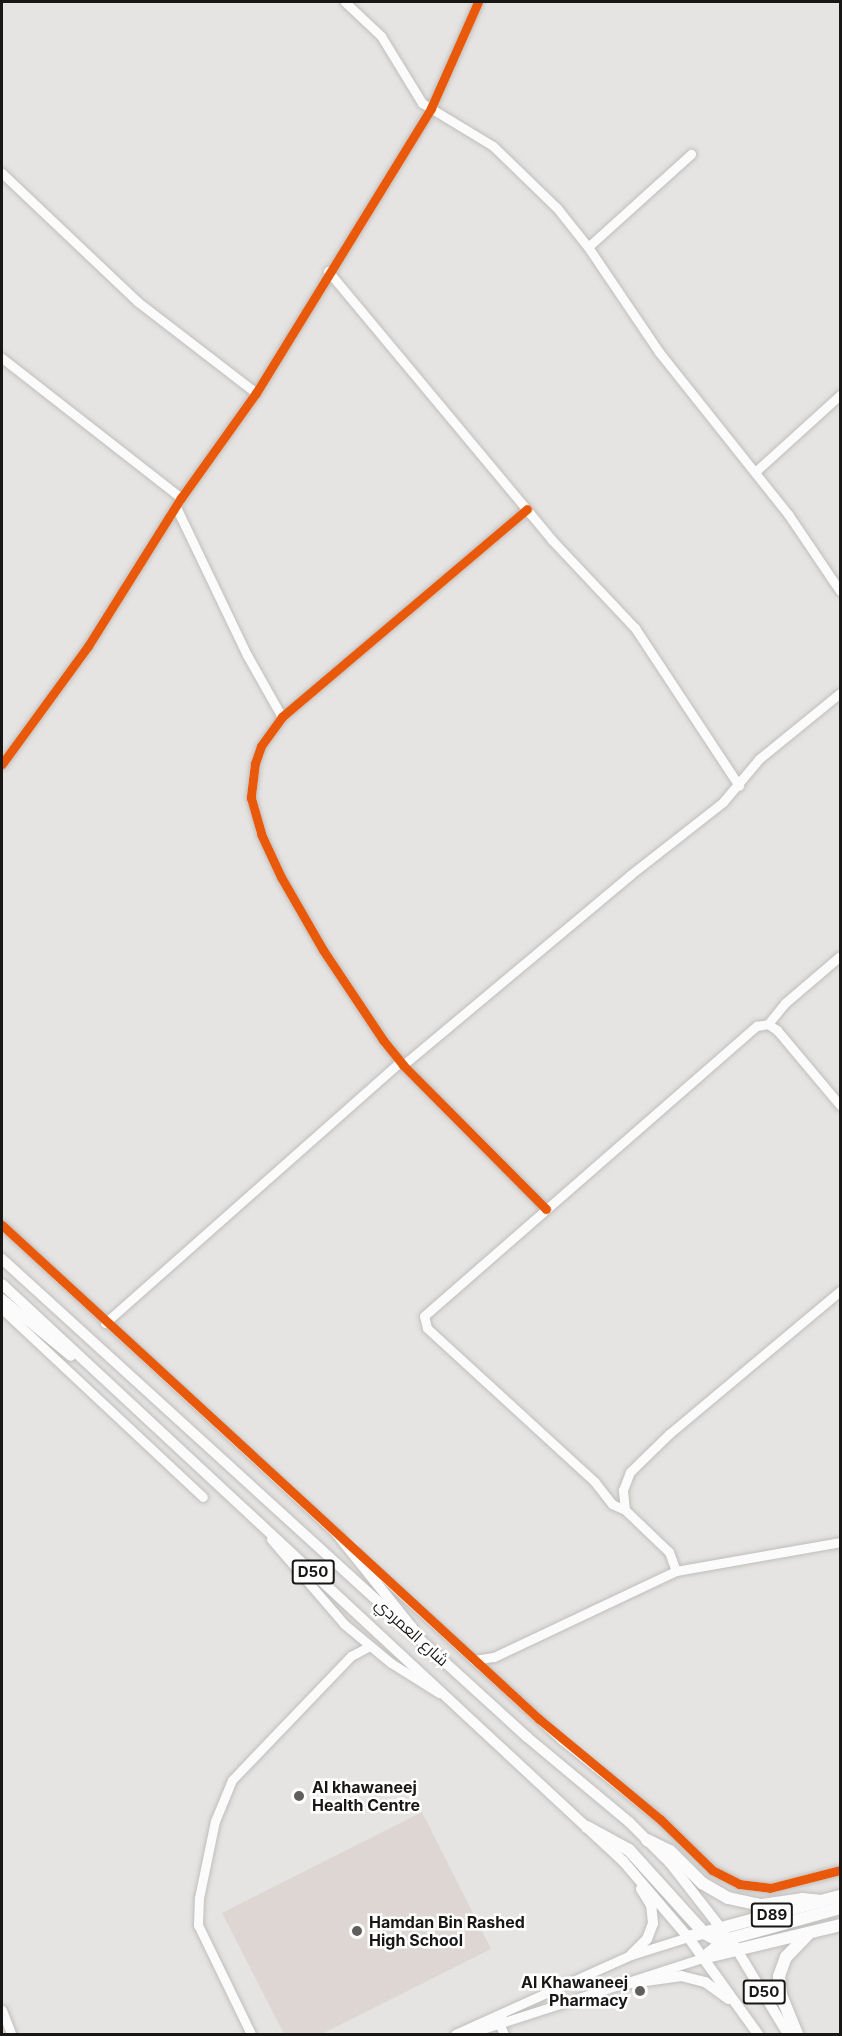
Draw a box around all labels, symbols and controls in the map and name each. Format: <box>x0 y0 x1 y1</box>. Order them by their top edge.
road number: D50 <box>290 1560 336 1584</box>
street label: شارع العمردي <box>371 1594 453 1670</box>
place label: Al khawaneej Health Centre <box>312 1777 420 1815</box>
marker: Al khawaneej Health Centre <box>290 1787 308 1805</box>
road number: D89 <box>750 1903 794 1927</box>
place label: Hamdan Bin Rashed High School <box>369 1912 525 1950</box>
marker: Hamdan Bin Rashed High School <box>350 1924 364 1938</box>
place label: Al Khawaneej Pharmacy <box>521 1972 628 2010</box>
road number: D50 <box>742 1980 786 2004</box>
marker: Al Khawaneej Pharmacy <box>633 1984 647 1998</box>

